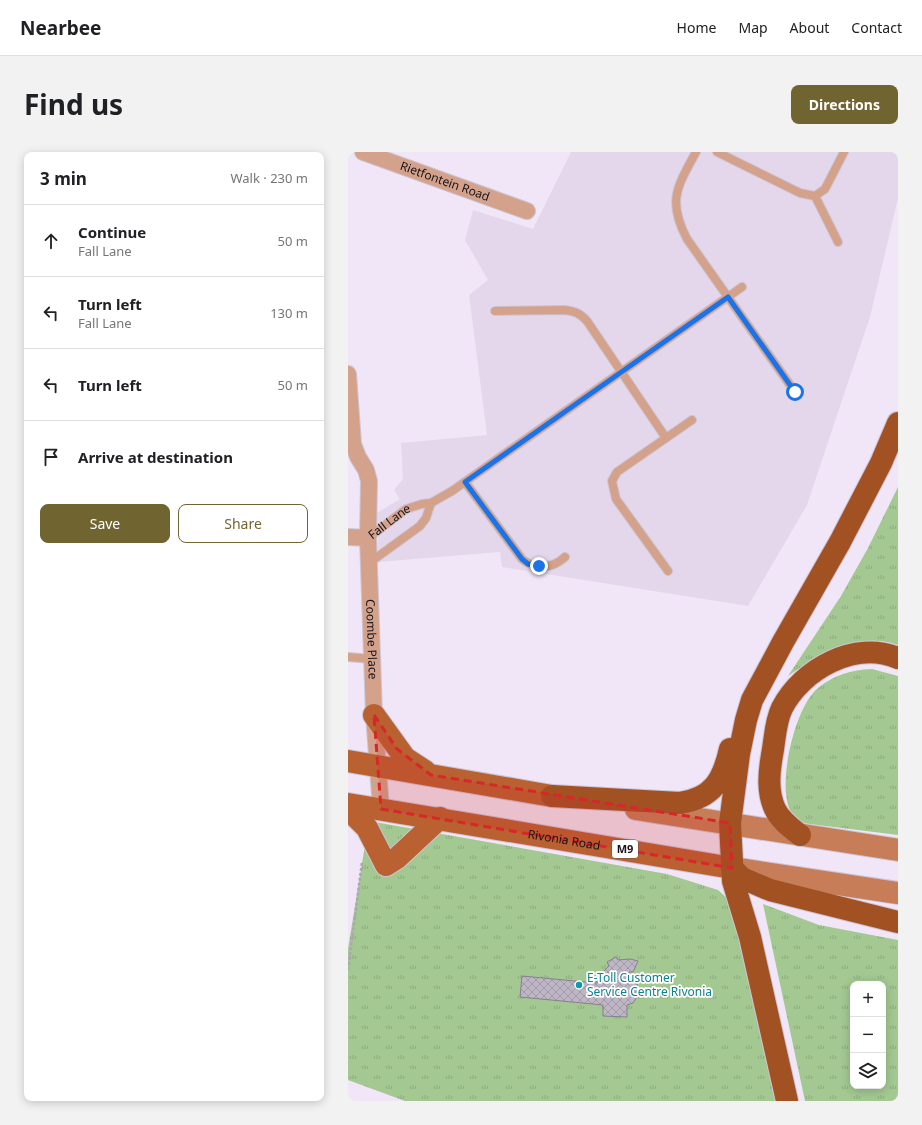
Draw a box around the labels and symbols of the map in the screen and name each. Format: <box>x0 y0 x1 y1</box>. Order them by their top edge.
street label: Rietfontein Road <box>398 157 492 205</box>
route start <box>786 383 804 401</box>
street label: Fall Lane <box>364 499 412 543</box>
route end <box>530 557 548 575</box>
street label: Coombe Place <box>362 599 382 680</box>
street label: Rivonia Road <box>527 825 602 854</box>
road number: M9 <box>612 840 638 858</box>
place label: E-Toll Customer Service Centre Rivonia <box>587 969 712 1000</box>
marker: E-Toll Customer Service Centre Rivonia <box>574 980 584 990</box>

